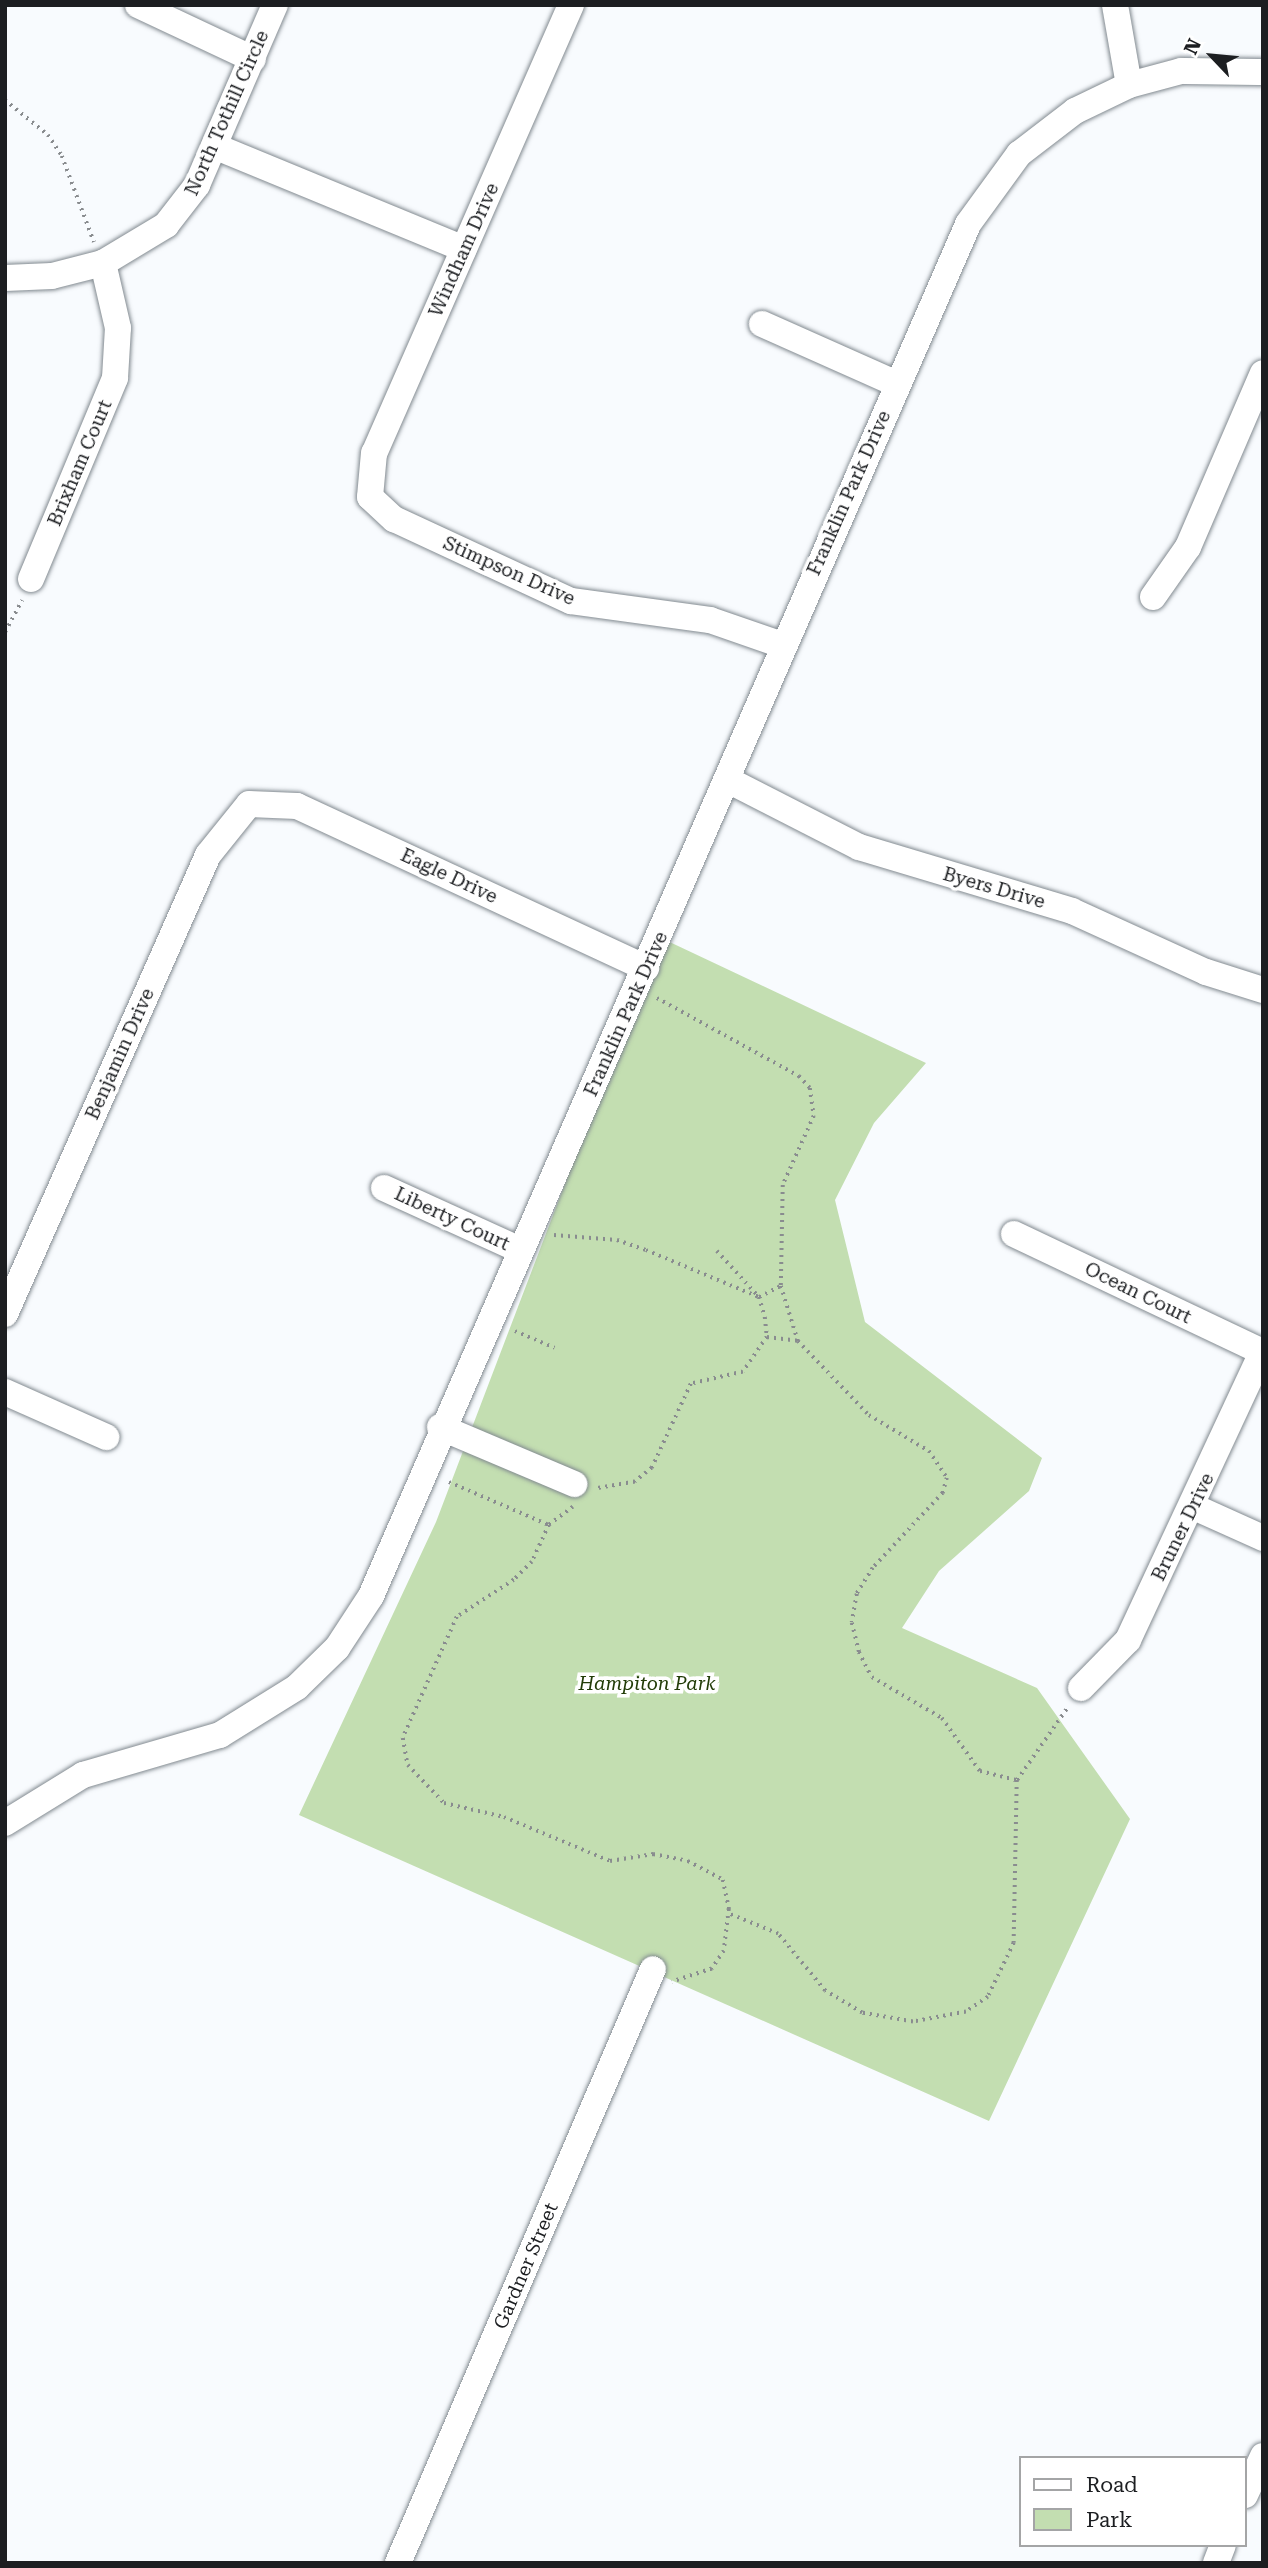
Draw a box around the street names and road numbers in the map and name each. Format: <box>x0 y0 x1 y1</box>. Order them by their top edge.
street label: North Tothill Circle <box>180 27 274 199</box>
street label: Windham Drive <box>424 180 504 320</box>
street label: Brixham Court <box>43 397 117 529</box>
street label: Franklin Park Drive <box>802 407 896 579</box>
street label: Stimpson Drive <box>440 532 578 610</box>
street label: Eagle Drive <box>397 844 501 908</box>
street label: Byers Drive <box>940 863 1048 913</box>
street label: Franklin Park Drive <box>579 928 673 1100</box>
street label: Benjamin Drive <box>81 985 159 1123</box>
street label: Liberty Court <box>391 1182 513 1256</box>
street label: Ocean Court <box>1081 1257 1195 1329</box>
street label: Bruner Drive <box>1147 1469 1219 1585</box>
street label: Gardner Street <box>489 2199 563 2333</box>

